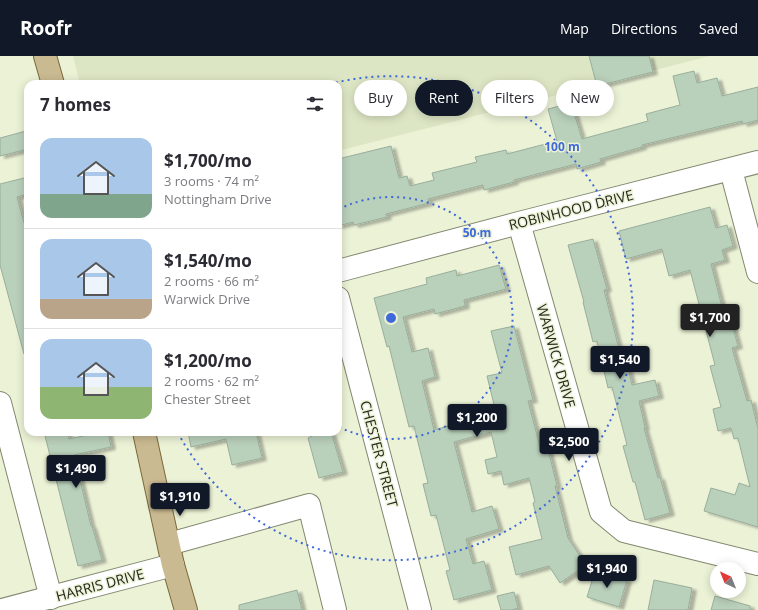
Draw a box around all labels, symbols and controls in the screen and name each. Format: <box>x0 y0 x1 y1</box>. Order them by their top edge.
text: Roofr <box>20 15 72 41</box>
text: Map <box>560 19 589 38</box>
text: Directions <box>611 19 677 38</box>
text: Saved <box>699 19 738 38</box>
chip: Buy <box>354 80 407 116</box>
chip: Rent <box>415 80 473 116</box>
chip: Filters <box>481 80 548 116</box>
chip: New <box>556 80 614 116</box>
text: 7 homes <box>40 93 111 116</box>
icon: filters <box>304 93 326 115</box>
text: 100 m <box>544 138 580 155</box>
text: $1,700/mo <box>164 149 252 172</box>
icon: home <box>72 154 120 202</box>
text: 3 rooms · 74 m² <box>164 172 259 190</box>
street label: ROBINHOOD DRIVE <box>507 185 635 234</box>
text: Nottingham Drive <box>164 190 272 208</box>
text: 50 m <box>463 224 491 241</box>
text: $1,540/mo <box>164 249 252 272</box>
icon: home <box>72 255 120 303</box>
text: 2 rooms · 66 m² <box>164 272 259 290</box>
text: Warwick Drive <box>164 290 250 308</box>
street label: WARWICK DRIVE <box>533 302 580 410</box>
pin: $1,700 <box>677 304 743 338</box>
text: $1,700 <box>690 308 730 326</box>
centre of rings <box>384 311 398 325</box>
pin: $1,540 <box>587 346 653 380</box>
text: $1,200/mo <box>164 349 252 372</box>
text: $1,540 <box>600 350 640 368</box>
icon: home <box>72 355 120 403</box>
text: 2 rooms · 62 m² <box>164 372 259 390</box>
text: Chester Street <box>164 390 251 408</box>
street label: CHESTER STREET <box>356 398 403 510</box>
pin: $1,200 <box>444 404 510 438</box>
text: $1,200 <box>457 408 497 426</box>
pin: $2,500 <box>536 428 602 462</box>
text: $2,500 <box>549 432 589 450</box>
pin: $1,490 <box>43 455 109 489</box>
text: $1,490 <box>56 459 96 477</box>
pin: $1,910 <box>147 483 213 517</box>
text: $1,910 <box>160 487 200 505</box>
pin: $1,940 <box>574 555 640 589</box>
text: $1,940 <box>587 559 627 577</box>
north arrow <box>710 562 746 598</box>
map controls <box>710 562 746 598</box>
street label: HARRIS DRIVE <box>54 564 146 605</box>

